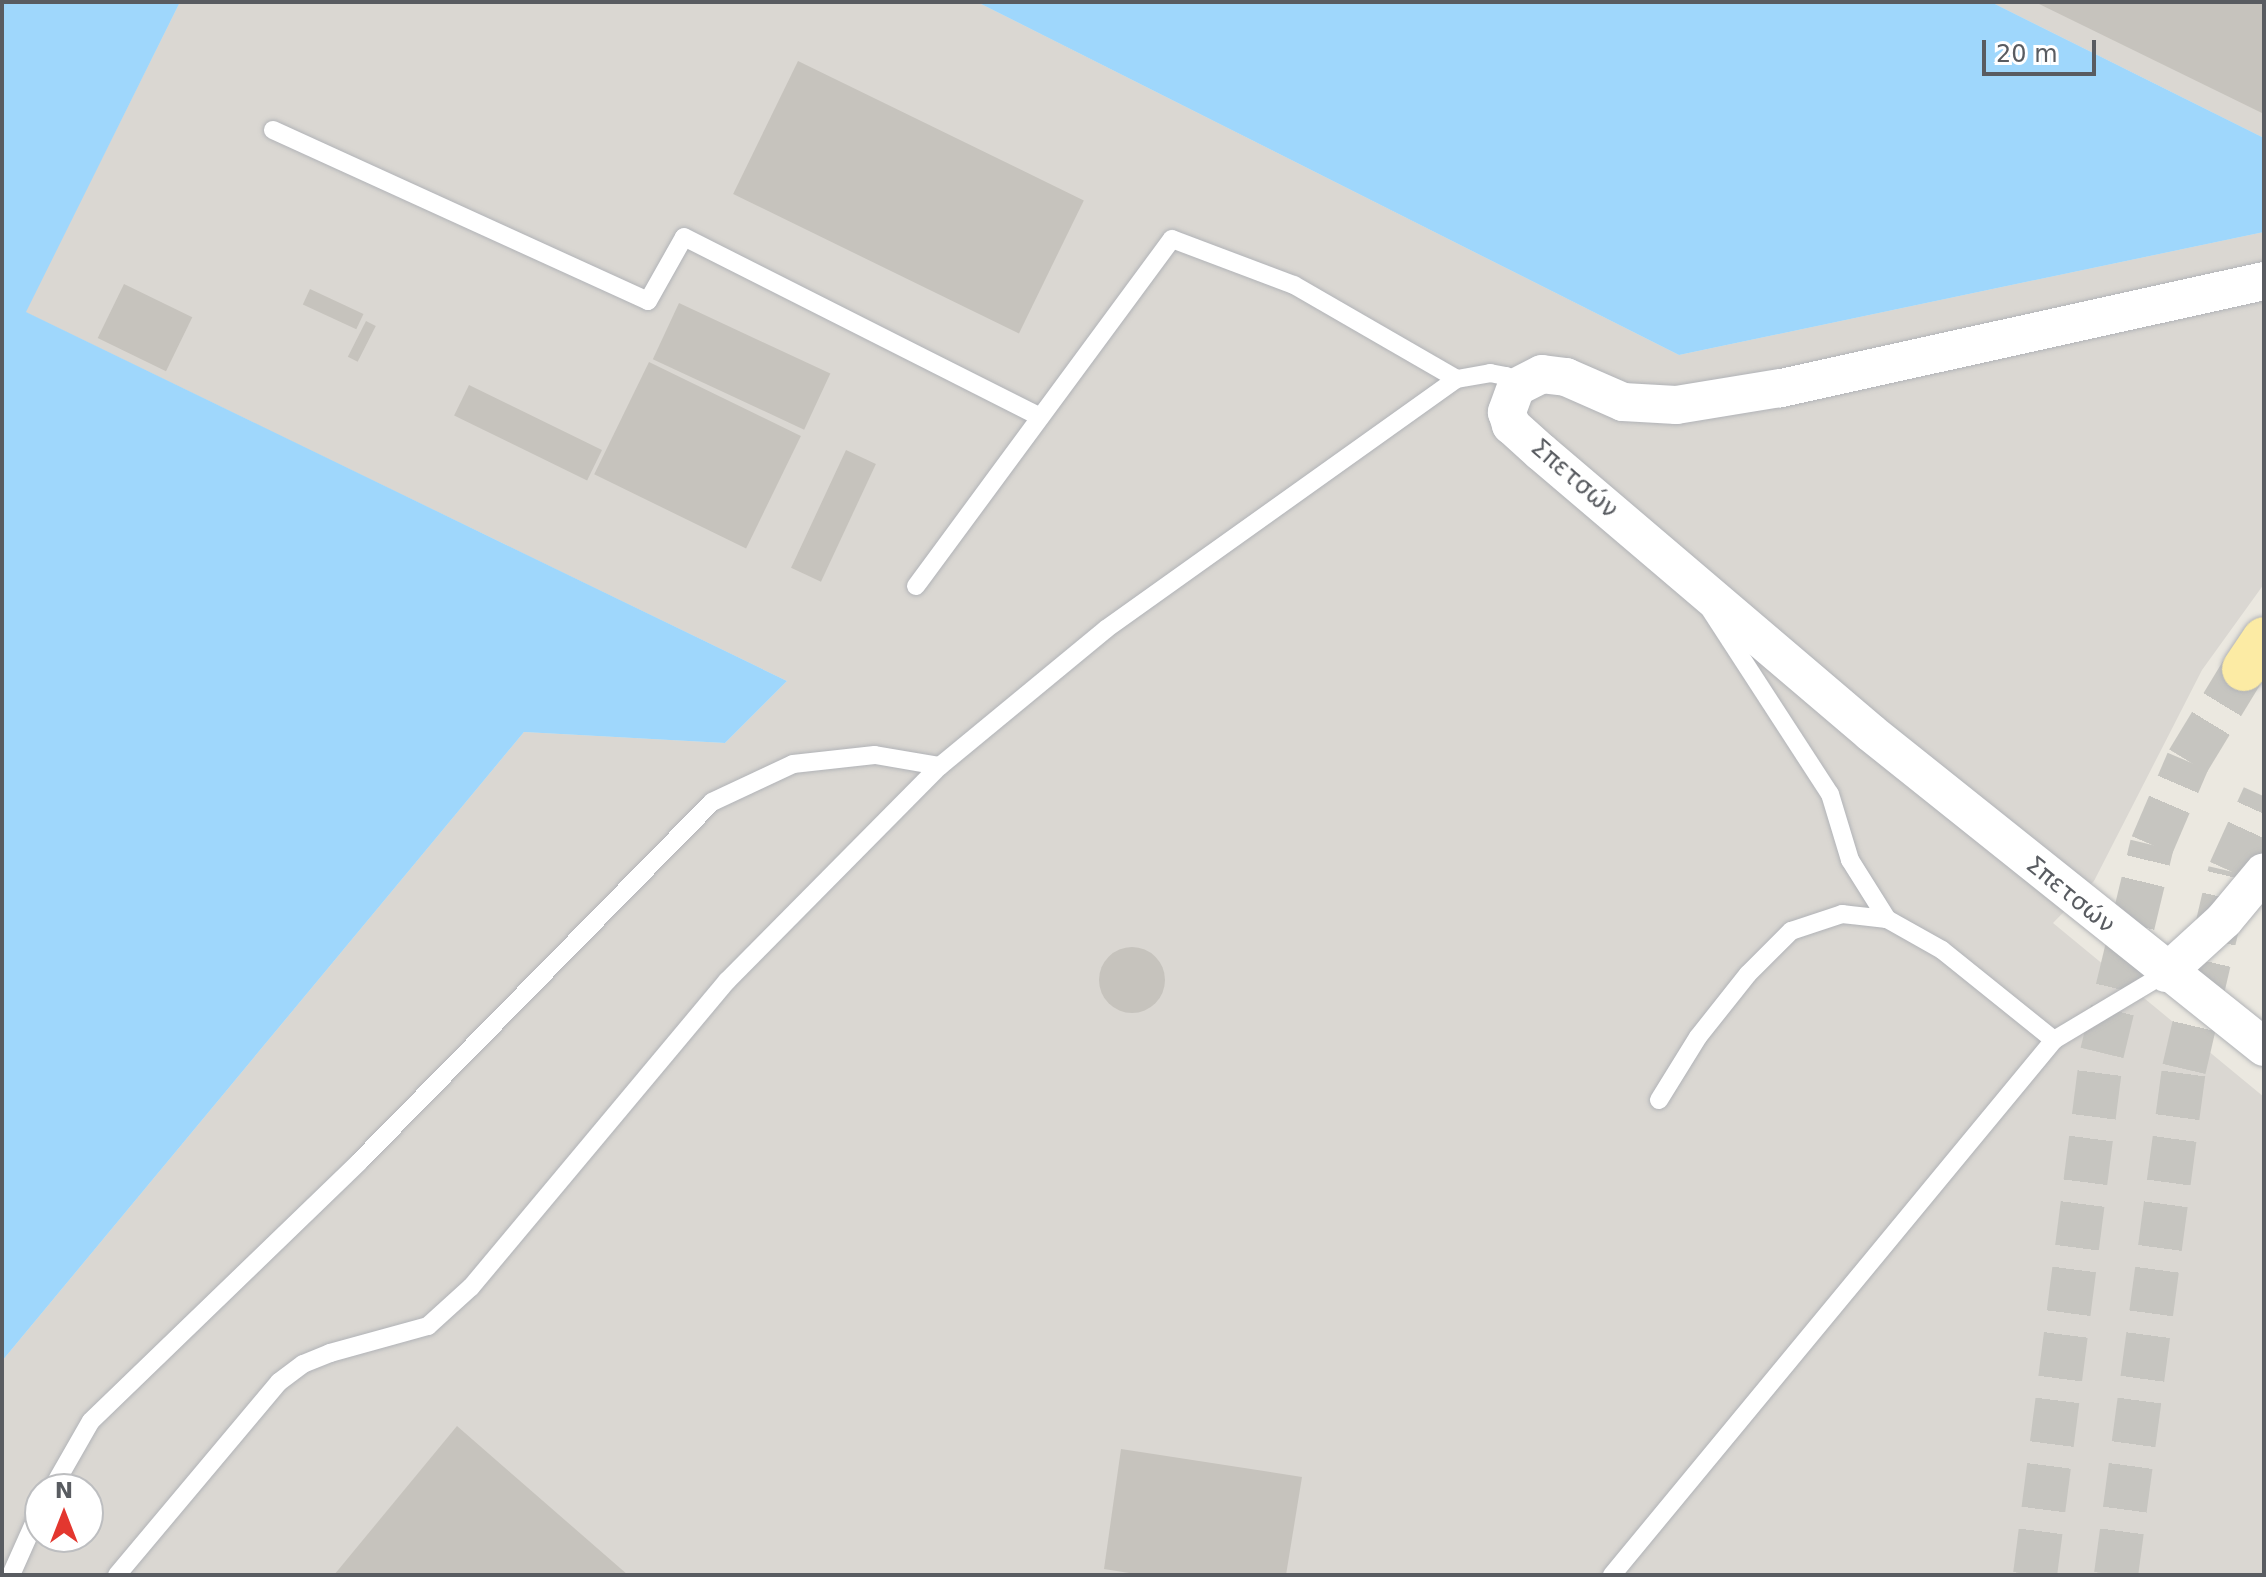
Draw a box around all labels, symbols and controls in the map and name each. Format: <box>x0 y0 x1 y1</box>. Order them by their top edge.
scale bar <box>1986 24 2100 74</box>
text: 20 m <box>1996 40 2058 68</box>
street label: Σπετσών <box>1525 433 1623 525</box>
street label: Σπετσών <box>2020 851 2120 939</box>
north arrow <box>24 1473 104 1553</box>
text: N <box>55 1478 73 1503</box>

